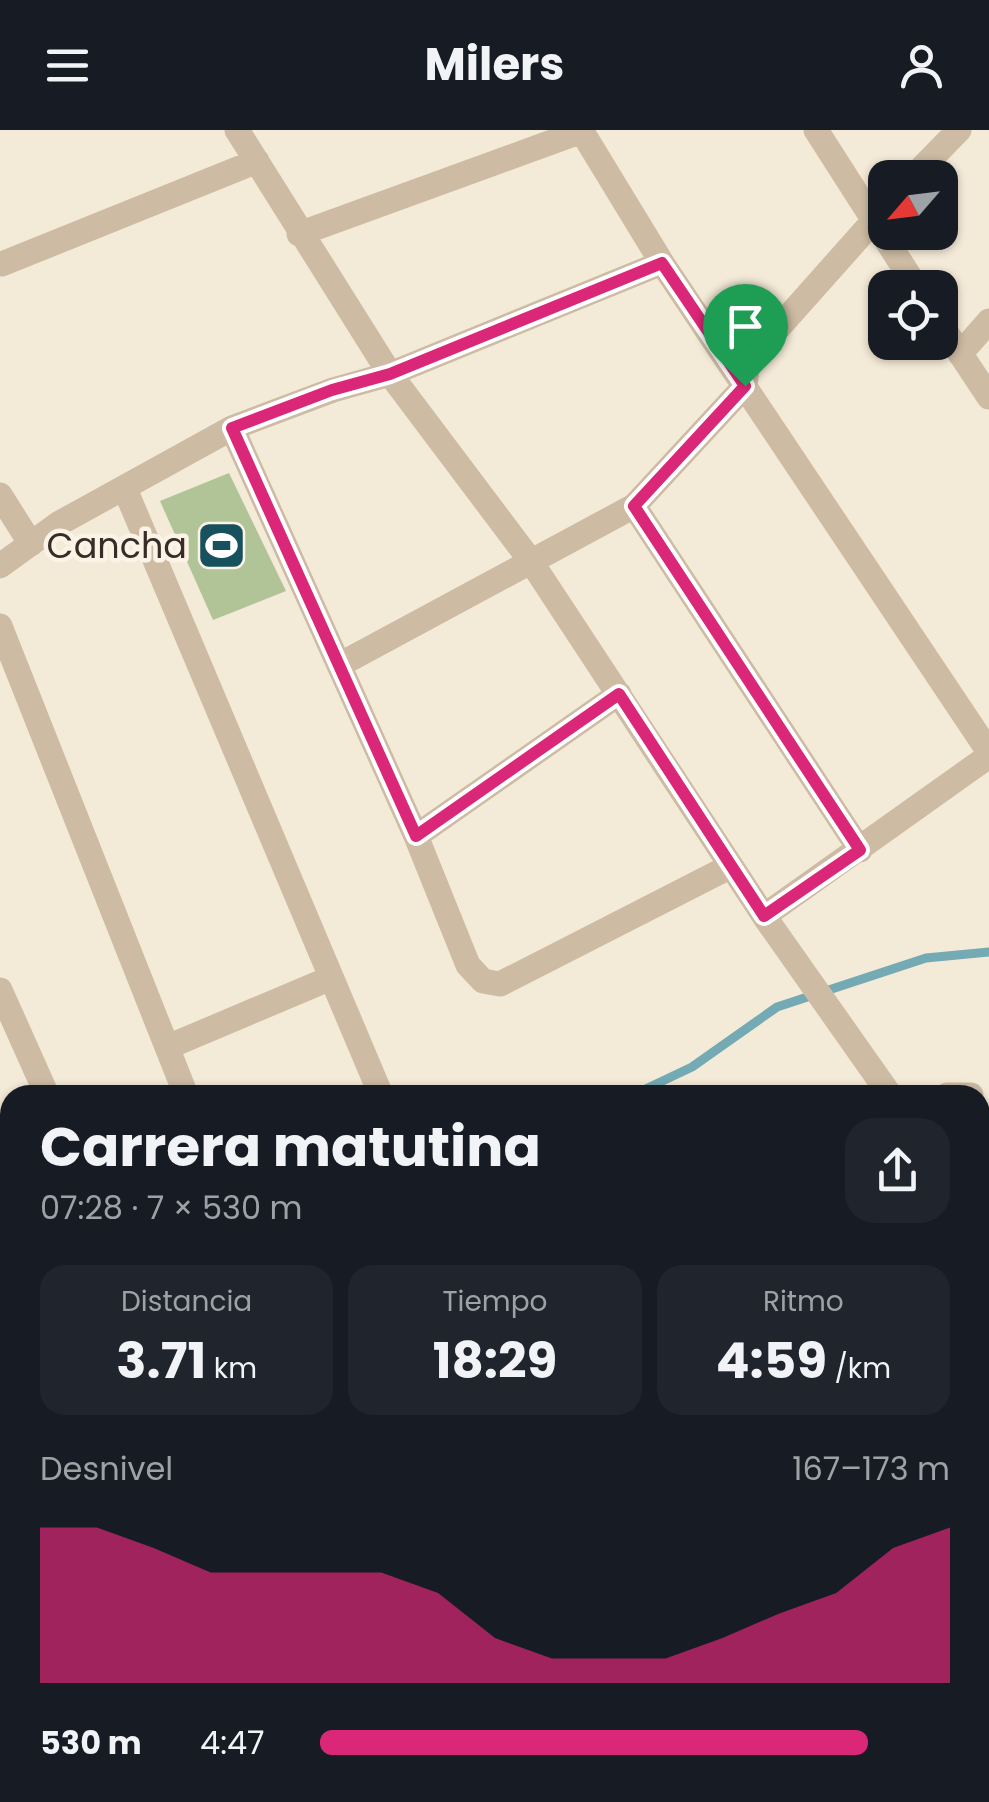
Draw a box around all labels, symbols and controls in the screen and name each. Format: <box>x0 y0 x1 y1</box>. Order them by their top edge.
text: Milers <box>425 33 564 96</box>
icon: menu <box>40 38 95 93</box>
icon: person <box>894 38 949 93</box>
north arrow <box>868 160 958 250</box>
map controls <box>868 160 958 360</box>
button: locate <box>868 270 958 360</box>
pin <box>703 284 788 387</box>
icon: arrive <box>718 299 773 354</box>
sports icon: Cancha <box>196 520 248 572</box>
place label: Cancha <box>47 521 187 570</box>
text: Carrera matutina <box>40 1108 541 1185</box>
button: share <box>845 1118 950 1223</box>
text: 07:28 · 7 × 530 m <box>40 1185 303 1230</box>
text: Distancia <box>121 1282 252 1321</box>
text: Tiempo <box>442 1282 548 1321</box>
text: Ritmo <box>763 1282 844 1321</box>
text: 3.71 <box>116 1325 206 1396</box>
text: 18:29 <box>433 1325 557 1396</box>
text: 4:59 <box>716 1325 827 1396</box>
text: km <box>206 1349 257 1388</box>
text: /km <box>827 1349 891 1388</box>
text: Desnivel <box>40 1446 173 1491</box>
text: 167–173 m <box>792 1446 950 1491</box>
text: 530 m <box>40 1720 142 1765</box>
text: 4:47 <box>200 1720 265 1765</box>

